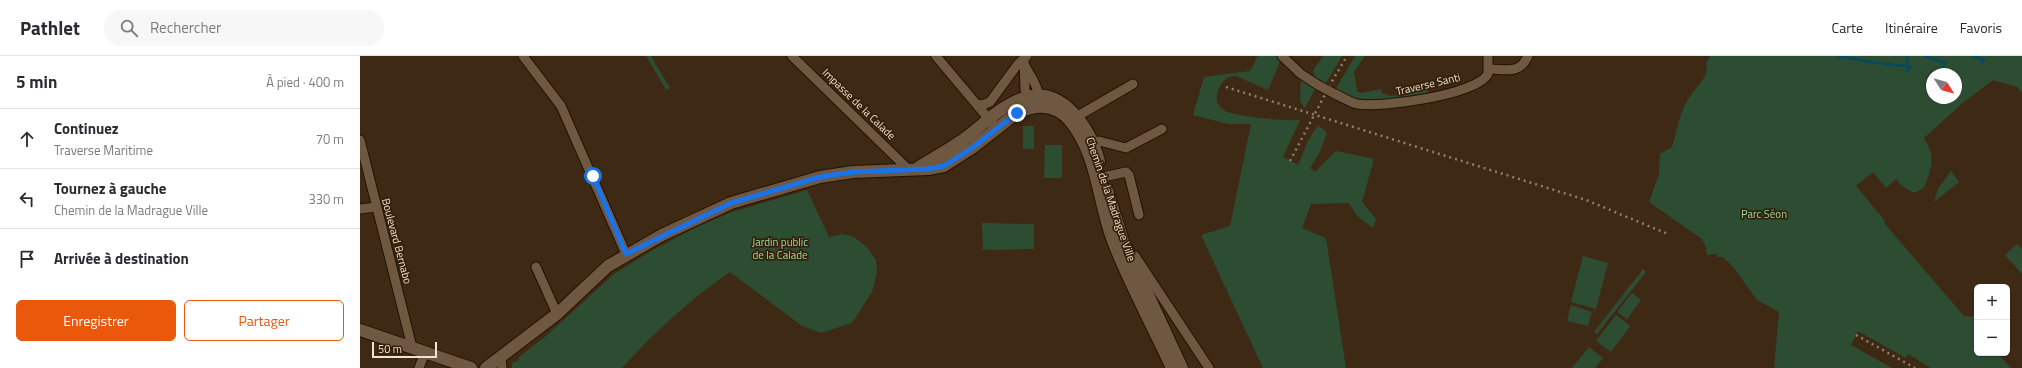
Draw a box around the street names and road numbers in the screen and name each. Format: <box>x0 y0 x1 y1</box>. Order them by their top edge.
street label: Impasse de la Calade <box>819 65 900 144</box>
street label: Traverse Santi <box>1394 69 1462 99</box>
street label: Chemin de la Madrague Ville <box>1082 135 1140 264</box>
street label: Boulevard Bernabo <box>378 196 416 286</box>

